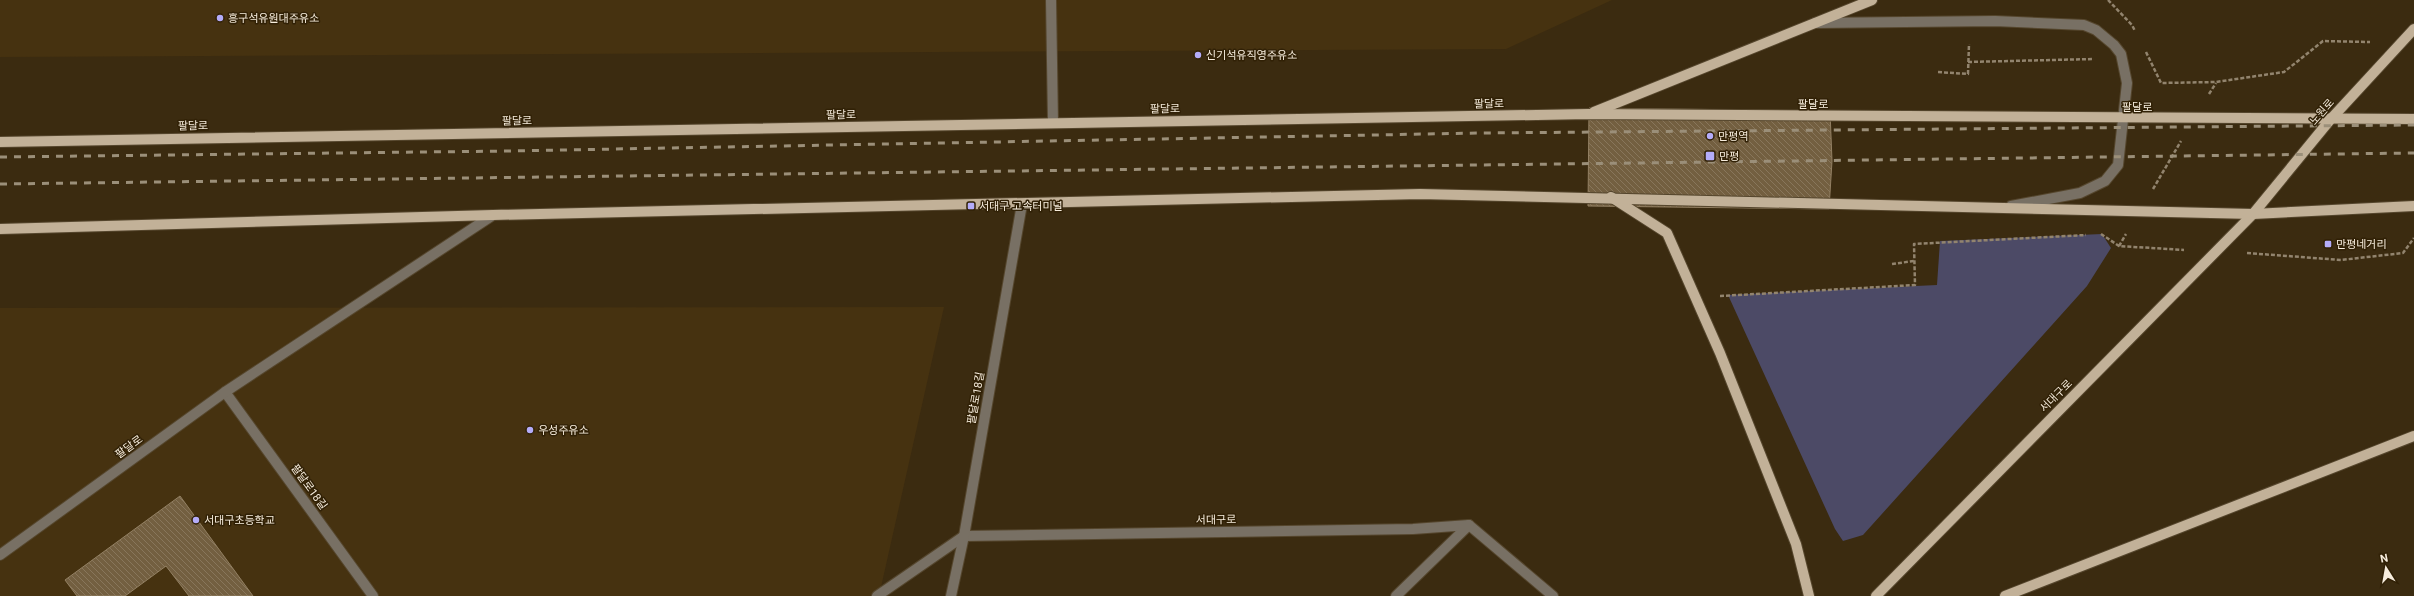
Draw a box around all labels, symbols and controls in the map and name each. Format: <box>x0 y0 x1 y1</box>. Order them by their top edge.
place label: 흥구석유원대주유소 <box>228 12 319 25</box>
marker: 흥구석유원대주유소 <box>215 13 225 23</box>
place label: 신기석유직영주유소 <box>1206 49 1297 62</box>
marker: 신기석유직영주유소 <box>1193 50 1203 60</box>
street label: 노원로 <box>2307 96 2337 128</box>
street label: 팔달로 <box>1474 97 1504 111</box>
street label: 팔달로 <box>1798 98 1828 111</box>
street label: 팔달로 <box>2122 101 2152 114</box>
street label: 팔달로 <box>1150 102 1180 116</box>
street label: 팔달로 <box>826 108 856 122</box>
street label: 팔달로 <box>502 114 532 128</box>
street label: 팔달로 <box>178 119 208 133</box>
place label: 만평역 <box>1718 130 1748 143</box>
marker: 만평역 <box>1705 131 1715 141</box>
marker: 만평 <box>1704 150 1716 162</box>
place label: 만평 <box>1719 150 1739 163</box>
place label: 서대구 고속터미널 <box>979 200 1063 213</box>
marker: 서대구 고속터미널 <box>966 201 976 211</box>
place label: 만평네거리 <box>2336 238 2387 251</box>
marker: 만평네거리 <box>2323 239 2333 249</box>
street label: 팔달로18길 <box>965 371 987 425</box>
street label: 서대구로 <box>2037 377 2075 415</box>
place label: 우성주유소 <box>538 424 589 437</box>
marker: 우성주유소 <box>525 425 535 435</box>
street label: 팔달로 <box>113 433 145 461</box>
street label: 팔달로18길 <box>288 462 330 512</box>
street label: 서대구로 <box>1196 513 1236 527</box>
place label: 서대구초등학교 <box>204 514 275 527</box>
marker: 서대구초등학교 <box>191 515 201 525</box>
north arrow <box>2366 548 2406 588</box>
text: N <box>2379 552 2389 566</box>

